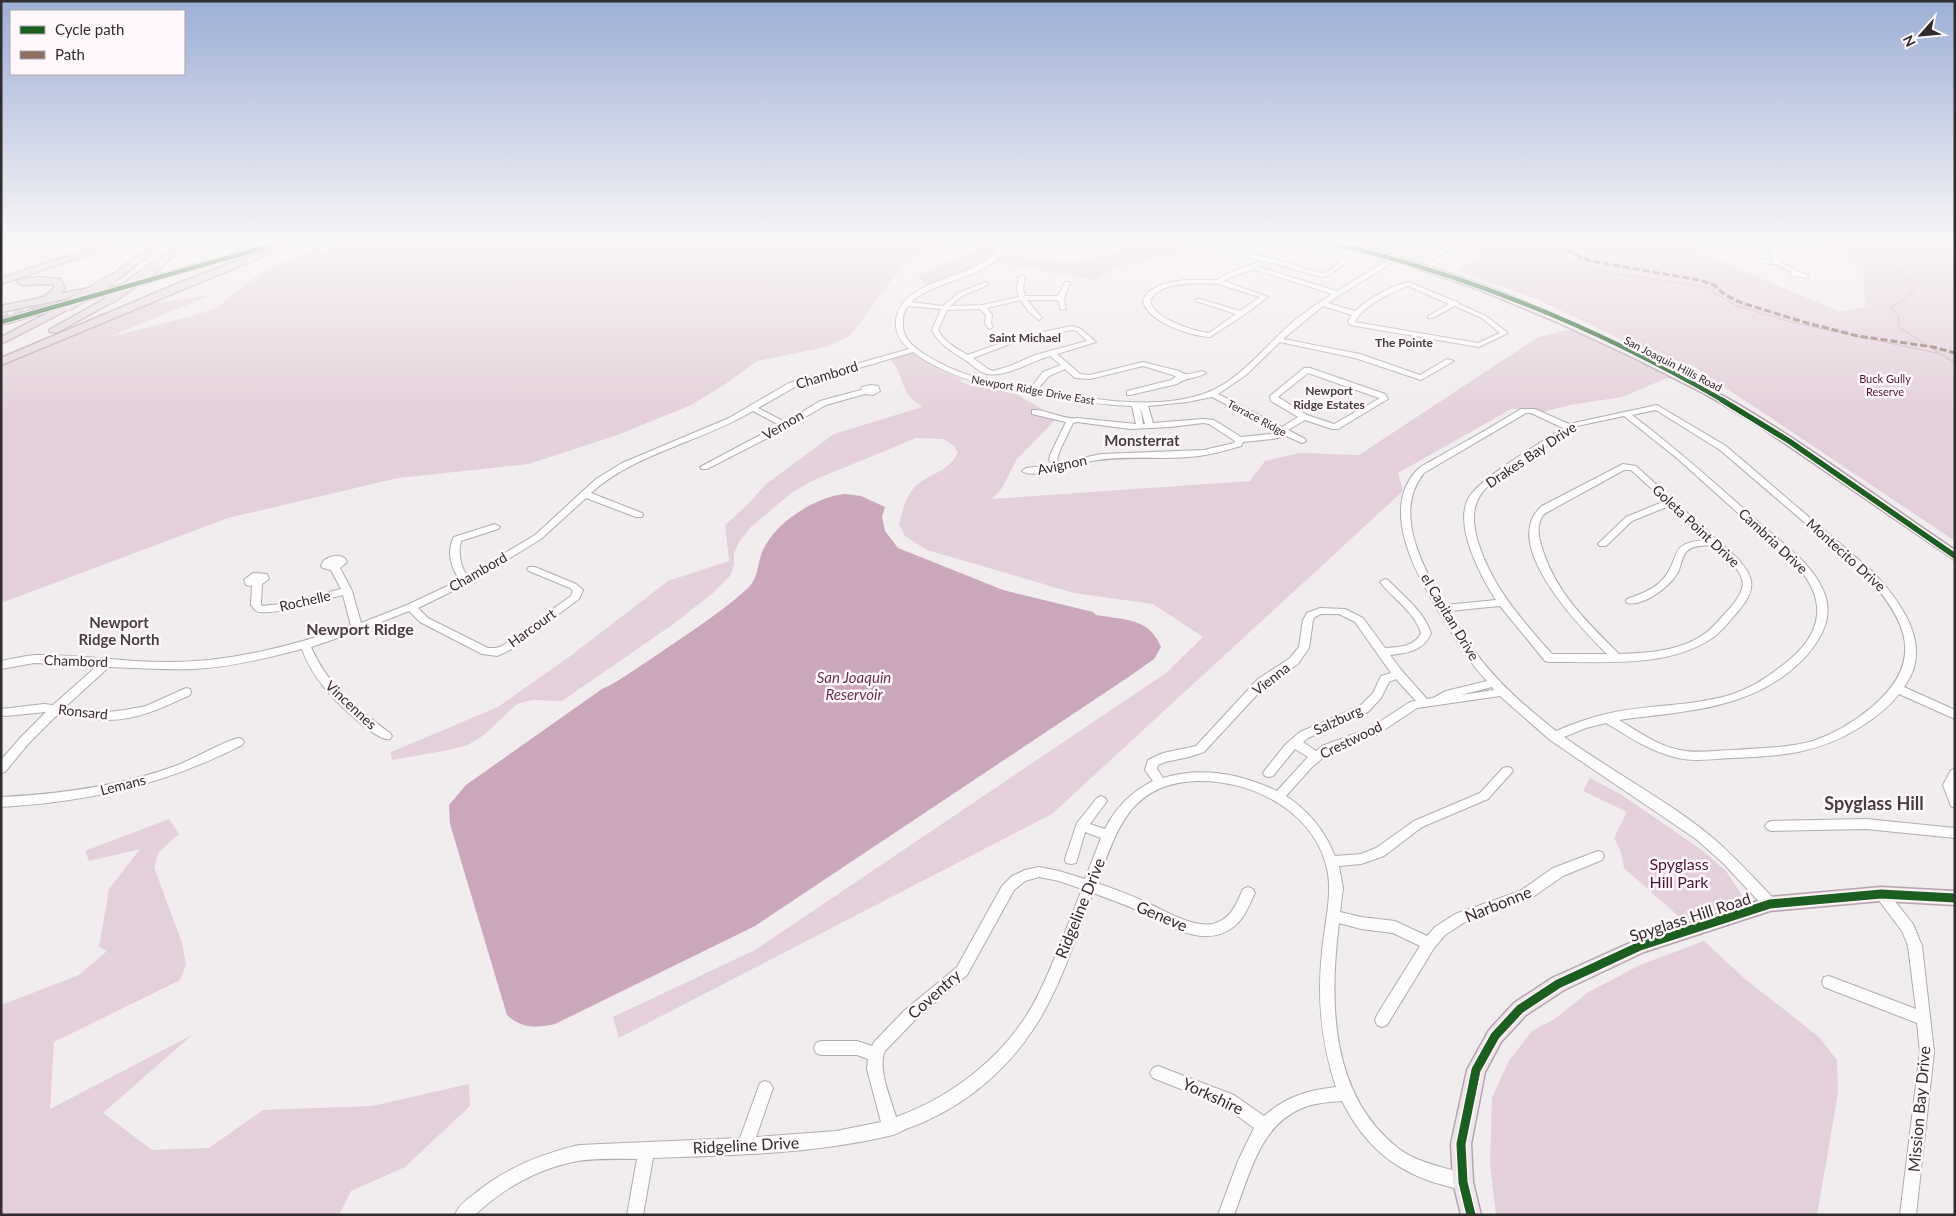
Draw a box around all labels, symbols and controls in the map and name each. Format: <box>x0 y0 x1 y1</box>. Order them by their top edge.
legend <box>10 10 185 75</box>
north arrow <box>1896 10 1946 60</box>
text: Cycle path <box>55 20 124 38</box>
text: N <box>1899 32 1919 50</box>
text: Path <box>55 45 85 63</box>
district label: Saint Michael <box>989 330 1061 345</box>
street label: San Joaquin Hills Road <box>1622 333 1724 394</box>
district label: The Pointe <box>1375 335 1433 350</box>
street label: Chambord <box>794 357 860 392</box>
street label: Newport Ridge Drive East <box>970 372 1096 407</box>
park label: Buck Gully Reserve <box>1859 372 1911 398</box>
district label: Newport Ridge Estates <box>1293 383 1365 412</box>
street label: Terrace Ridge <box>1225 397 1289 439</box>
street label: Vernon <box>759 406 806 443</box>
street label: Drakes Bay Drive <box>1482 418 1579 491</box>
district label: Monsterrat <box>1104 431 1180 449</box>
street label: Avignon <box>1035 451 1088 478</box>
street label: Goleta Point Drive <box>1649 481 1744 570</box>
street label: Cambria Drive <box>1735 504 1811 577</box>
street label: Montecito Drive <box>1803 515 1889 595</box>
street label: Chambord <box>446 548 510 595</box>
street label: el Capitan Drive <box>1418 570 1483 663</box>
street label: Rochelle <box>278 586 332 615</box>
street label: Harcourt <box>505 605 559 651</box>
district label: Newport Ridge North <box>79 613 159 648</box>
district label: Newport Ridge <box>306 619 414 638</box>
street label: Chambord <box>44 651 108 670</box>
street label: Vienna <box>1249 659 1293 698</box>
water label: San Joaquin Reservoir <box>817 668 891 703</box>
street label: Vincennes <box>322 677 380 733</box>
street label: Ronsard <box>57 700 109 723</box>
street label: Salzburg <box>1311 701 1365 738</box>
street label: Crestwood <box>1317 717 1385 762</box>
street label: Lemans <box>98 771 147 798</box>
district label: Spyglass Hill <box>1824 792 1924 814</box>
park label: Spyglass Hill Park <box>1649 854 1709 891</box>
street label: Ridgeline Drive <box>1051 855 1108 961</box>
street label: Narbonne <box>1462 882 1534 925</box>
street label: Spyglass Hill Road <box>1627 888 1753 945</box>
street label: Geneve <box>1134 896 1191 935</box>
street label: Coventry <box>903 964 965 1022</box>
street label: Mission Bay Drive <box>1904 1045 1933 1173</box>
street label: Yorkshire <box>1180 1073 1247 1118</box>
street label: Ridgeline Drive <box>692 1132 800 1157</box>

